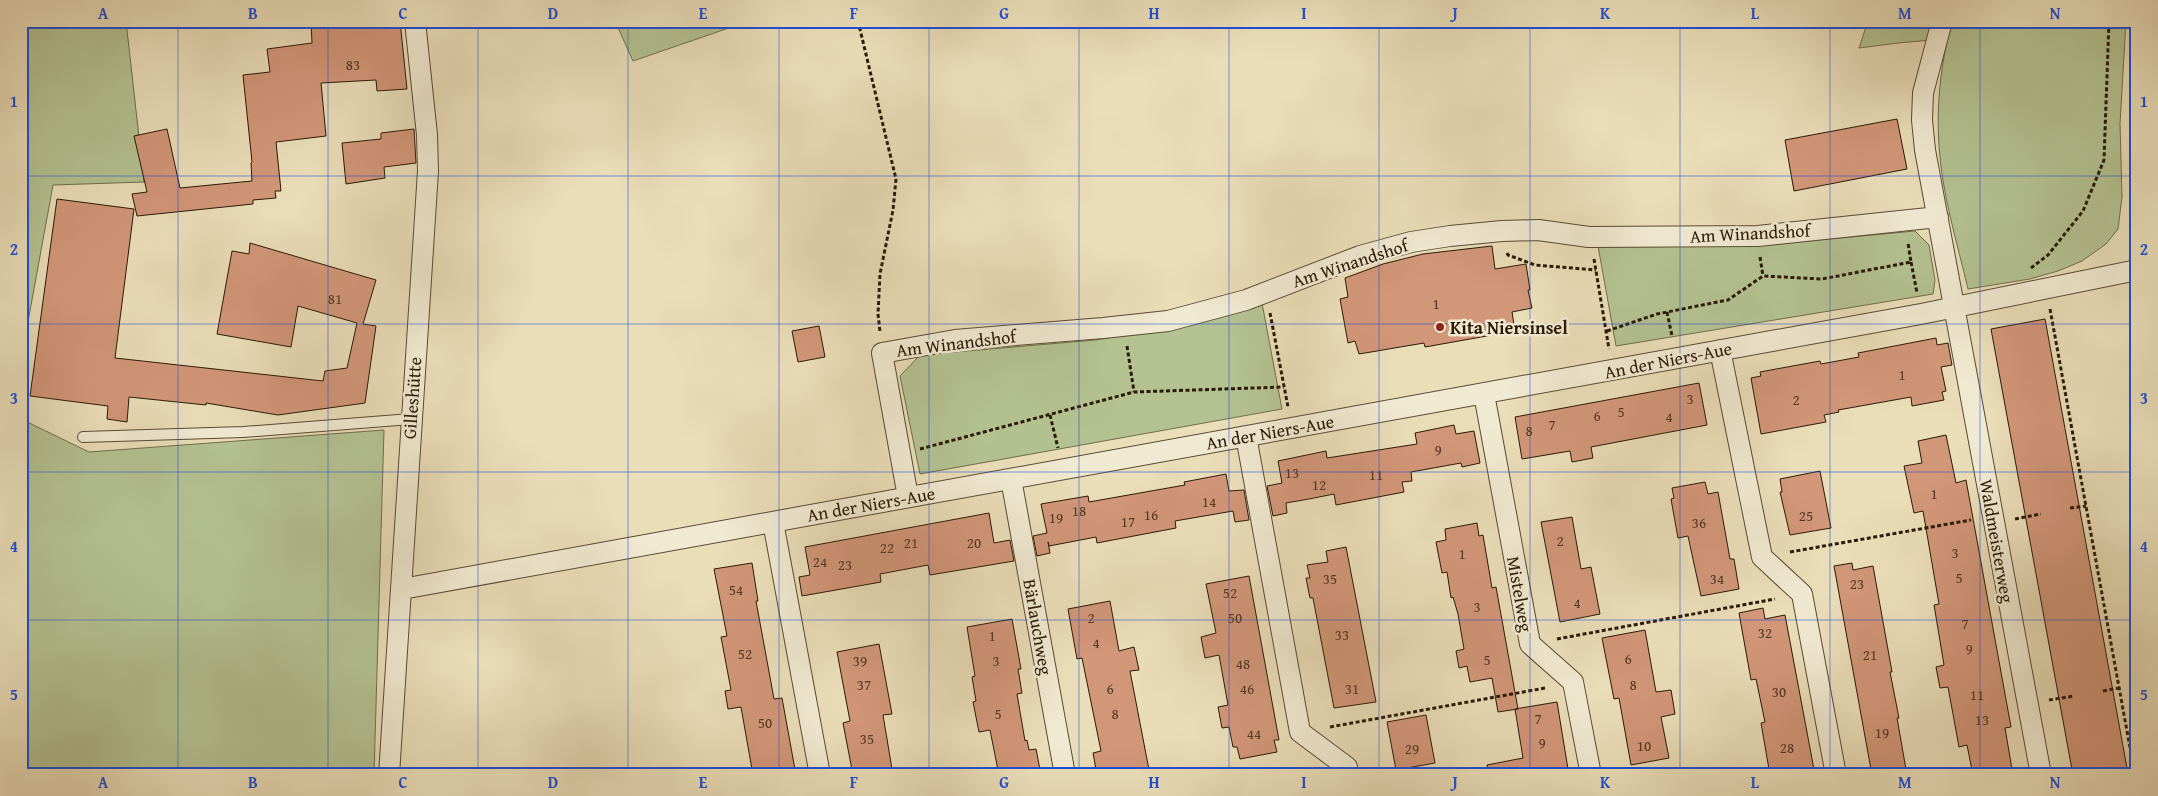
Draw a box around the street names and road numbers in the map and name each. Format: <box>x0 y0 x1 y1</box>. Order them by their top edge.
street label: Am Winandshof <box>1689 216 1813 250</box>
street label: Am Winandshof <box>1289 231 1414 294</box>
street label: Am Winandshof <box>895 322 1020 364</box>
street label: An der Niers-Aue <box>1602 334 1734 386</box>
street label: Gilleshütte <box>396 356 428 440</box>
street label: An der Niers-Aue <box>1204 407 1336 457</box>
street label: Waldmeisterweg <box>1973 477 2021 605</box>
street label: An der Niers-Aue <box>805 479 937 529</box>
street label: Mistelweg <box>1500 554 1540 634</box>
street label: Bärlauchweg <box>1016 577 1060 677</box>

